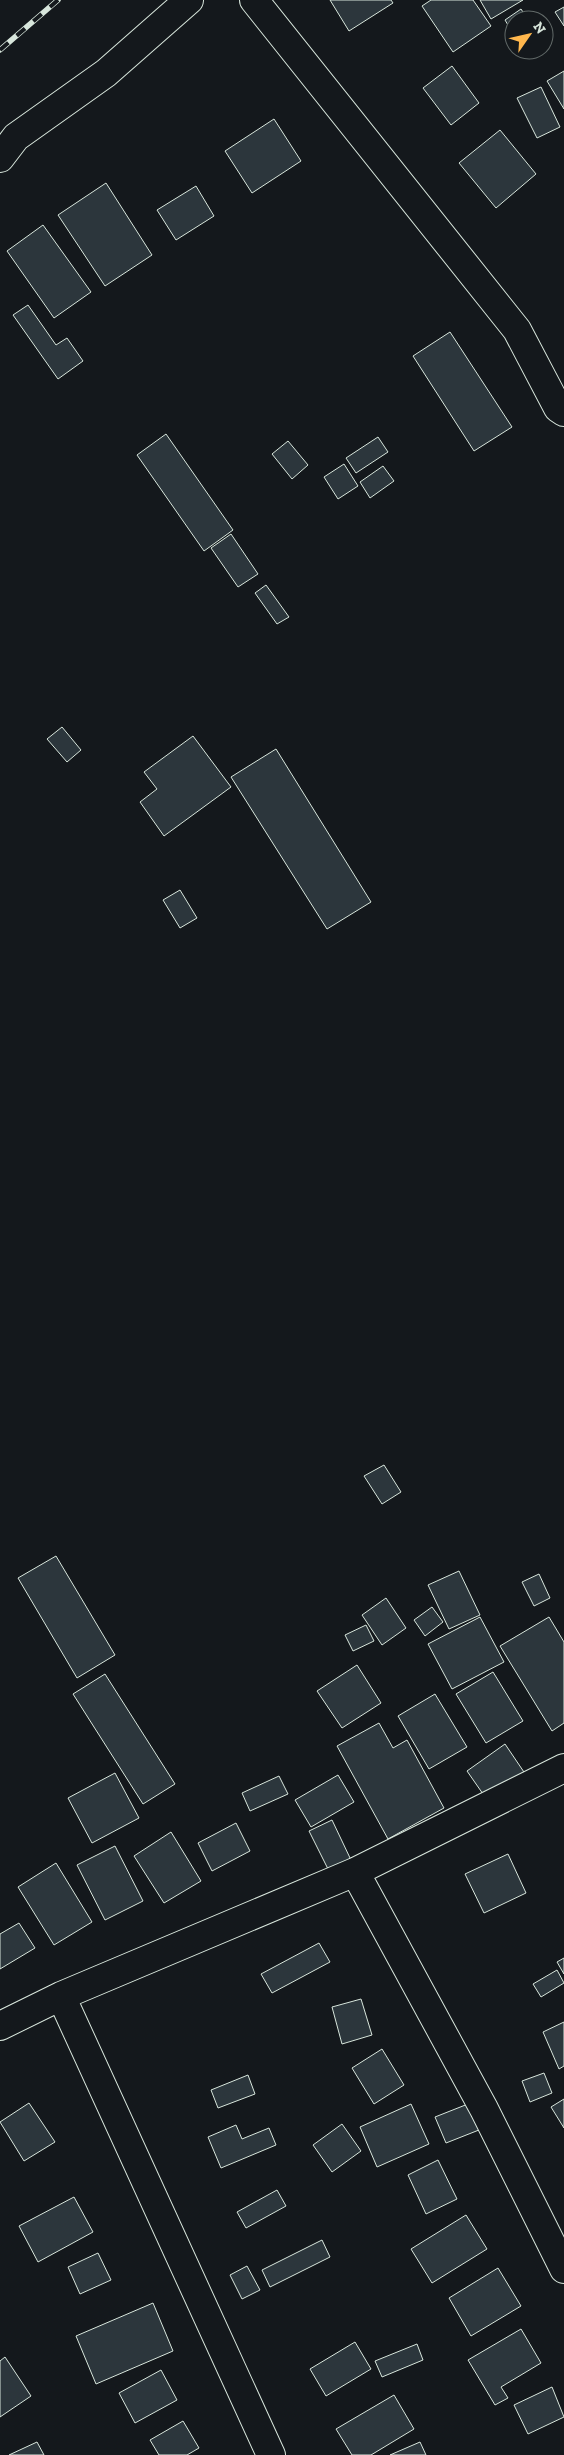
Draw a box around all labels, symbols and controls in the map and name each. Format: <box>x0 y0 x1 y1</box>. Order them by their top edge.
north arrow <box>504 10 554 60</box>
text: N <box>529 19 550 37</box>

